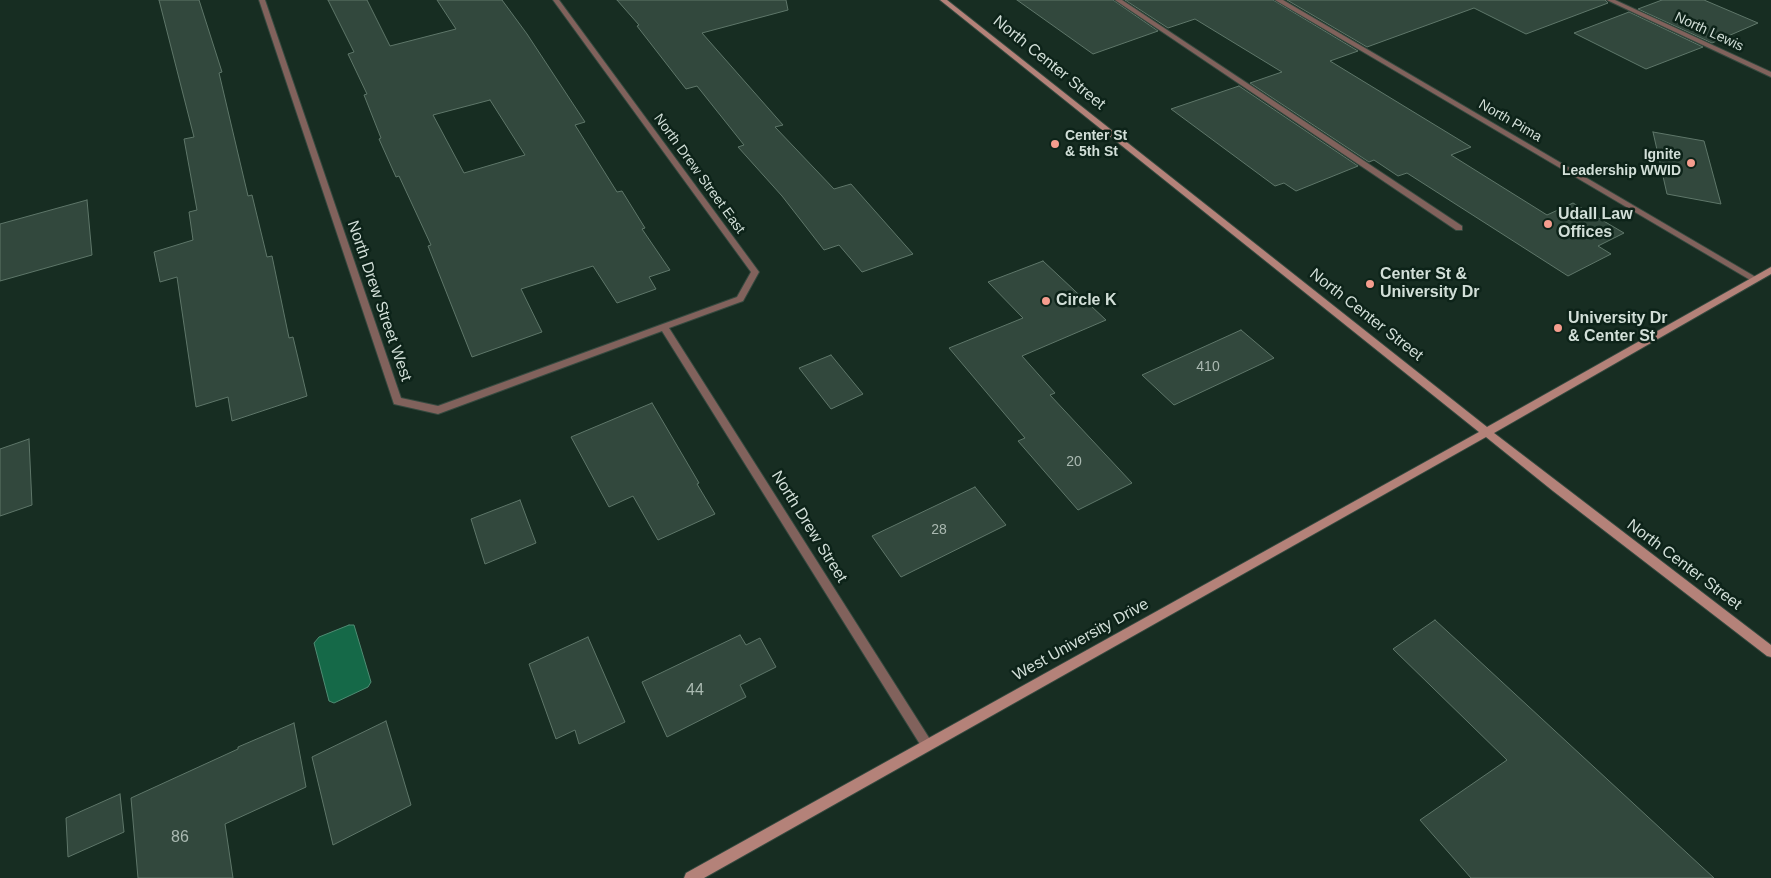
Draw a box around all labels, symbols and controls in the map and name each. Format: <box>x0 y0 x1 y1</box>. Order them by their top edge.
street label: North Lewis <box>1672 9 1746 55</box>
street label: North Center Street <box>989 12 1109 114</box>
street label: North Pima <box>1475 96 1545 146</box>
street label: North Drew Street East <box>650 111 748 237</box>
place label: Center St & 5th St <box>1065 128 1127 160</box>
marker: Center St & 5th St <box>1049 138 1061 150</box>
place label: Ignite Leadership WWID <box>1562 147 1681 180</box>
marker: Ignite Leadership WWID <box>1685 157 1697 169</box>
place label: Udall Law Offices <box>1558 205 1633 243</box>
street label: North Drew Street West <box>342 218 416 384</box>
marker: Udall Law Offices <box>1542 218 1554 230</box>
street label: North Center Street <box>1305 265 1427 365</box>
place label: Center St & University Dr <box>1380 265 1480 303</box>
marker: Center St & University Dr <box>1364 278 1376 290</box>
place label: Circle K <box>1056 291 1116 311</box>
marker: Circle K <box>1040 295 1052 307</box>
place label: University Dr & Center St <box>1568 309 1668 347</box>
marker: University Dr & Center St <box>1552 322 1564 334</box>
house number: 410 <box>1196 359 1220 375</box>
house number: 20 <box>1066 454 1082 470</box>
street label: North Drew Street <box>767 468 851 586</box>
street label: North Center Street <box>1623 516 1745 614</box>
house number: 28 <box>931 522 947 538</box>
street label: West University Drive <box>1010 595 1152 685</box>
house number: 44 <box>686 681 704 701</box>
house number: 86 <box>171 828 189 848</box>

